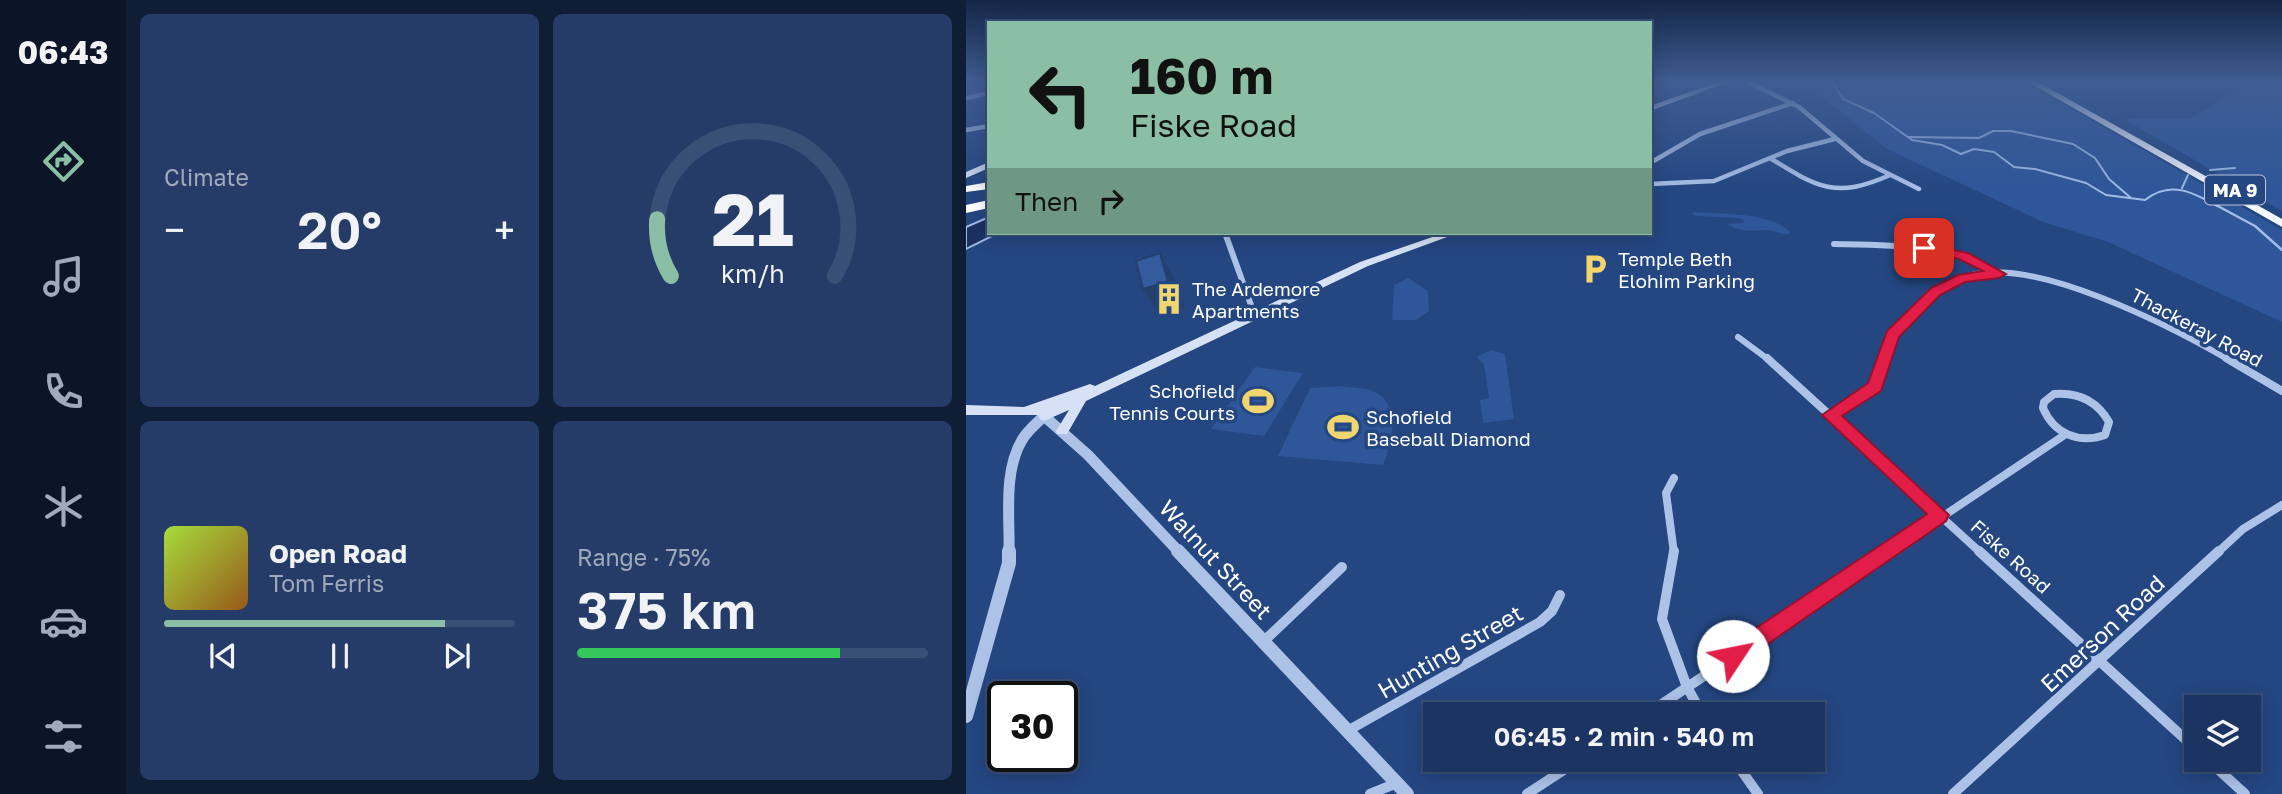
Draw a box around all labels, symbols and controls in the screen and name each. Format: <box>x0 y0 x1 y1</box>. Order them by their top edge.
text: 06:43 <box>18 33 108 71</box>
text: 160 m <box>1130 46 1273 105</box>
icon: left <box>1015 49 1106 140</box>
text: Fiske Road <box>1130 106 1297 144</box>
icon: directions <box>39 137 88 186</box>
text: Climate <box>164 163 249 191</box>
text: 21 <box>712 176 793 263</box>
road number: MA 9 <box>2205 176 2265 204</box>
icon: right <box>1092 182 1130 220</box>
text: Then <box>1015 186 1078 217</box>
text: 20° <box>297 198 382 260</box>
text: − <box>164 207 185 252</box>
text: + <box>494 207 515 252</box>
pin <box>1894 218 1954 278</box>
icon: arrive <box>1905 229 1943 267</box>
place label: Temple Beth Elohim Parking <box>1618 247 1755 292</box>
icon: music <box>39 252 88 301</box>
parking icon: Temple Beth Elohim Parking <box>1578 252 1612 286</box>
text: km/h <box>721 258 784 289</box>
place label: The Ardemore Apartments <box>1192 277 1320 322</box>
building icon: The Ardemore Apartments <box>1152 282 1186 316</box>
street label: Thackeray Road <box>2127 283 2267 371</box>
icon: phone <box>39 367 88 416</box>
place label: Schofield Tennis Courts <box>1109 379 1235 424</box>
sports icon: Schofield Tennis Courts <box>1241 384 1275 418</box>
place label: Schofield Baseball Diamond <box>1366 405 1531 450</box>
sports icon: Schofield Baseball Diamond <box>1326 410 1360 444</box>
icon: climate <box>39 482 88 531</box>
street label: Walnut Street <box>1154 494 1278 624</box>
street label: Fiske Road <box>1966 514 2056 598</box>
text: Open Road <box>269 538 407 569</box>
text: Range · 75% <box>577 543 710 571</box>
text: Tom Ferris <box>269 569 384 597</box>
street label: Emerson Road <box>2034 569 2170 697</box>
text: 375 km <box>577 578 756 640</box>
icon: car <box>39 597 88 646</box>
street label: Hunting Street <box>1373 598 1527 704</box>
position arrow <box>1696 619 1770 693</box>
icon: previous <box>204 637 242 675</box>
icon: pause <box>321 637 359 675</box>
icon: next <box>438 637 476 675</box>
speed limit sign: 30 <box>987 681 1078 772</box>
map controls <box>2184 695 2261 772</box>
button: layers <box>2184 695 2261 772</box>
icon: filters <box>39 712 88 761</box>
text: 06:45 · 2 min · 540 m <box>1494 721 1754 752</box>

